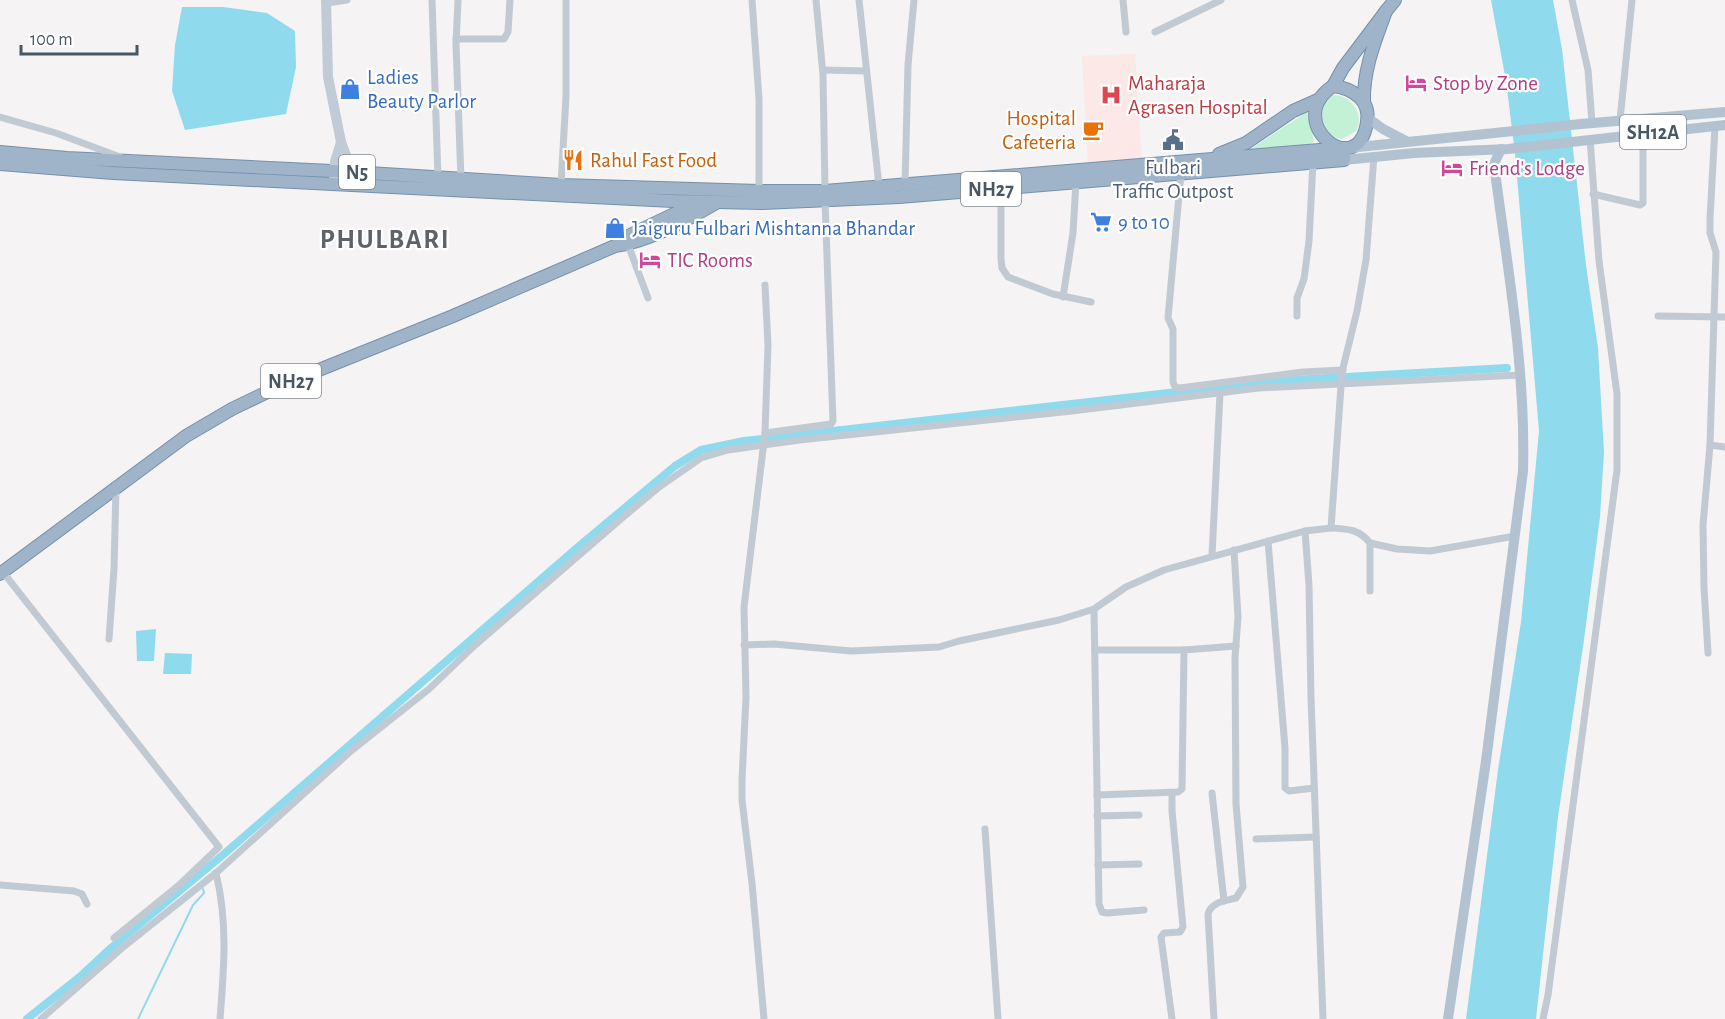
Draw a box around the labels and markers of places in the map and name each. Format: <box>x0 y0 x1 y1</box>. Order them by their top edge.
place label: Ladies Beauty Parlor <box>367 67 476 112</box>
hotel icon: Stop by Zone <box>1404 71 1428 95</box>
place label: Maharaja Agrasen Hospital <box>1128 73 1268 118</box>
place label: Stop by Zone <box>1433 73 1538 94</box>
shop icon: Ladies Beauty Parlor <box>338 77 362 101</box>
hospital icon: Maharaja Agrasen Hospital <box>1099 83 1123 107</box>
place label: Hospital Cafeteria <box>1002 108 1076 153</box>
cafe icon: Hospital Cafeteria <box>1081 118 1105 142</box>
public building icon: Fulbari Traffic Outpost <box>1161 128 1185 152</box>
restaurant icon: Rahul Fast Food <box>561 148 585 172</box>
place label: Rahul Fast Food <box>590 150 717 171</box>
hotel icon: Friend's Lodge <box>1440 156 1464 180</box>
place label: Fulbari Traffic Outpost <box>1113 157 1234 202</box>
place label: Friend's Lodge <box>1469 158 1585 179</box>
supermarket icon: 9 to 10 <box>1089 210 1113 234</box>
place label: 9 to 10 <box>1118 212 1170 233</box>
shop icon: Jaiguru Fulbari Mishtanna Bhandar <box>603 216 627 240</box>
place label: Jaiguru Fulbari Mishtanna Bhandar <box>632 218 915 239</box>
hotel icon: TIC Rooms <box>638 248 662 272</box>
place label: TIC Rooms <box>667 250 753 271</box>

